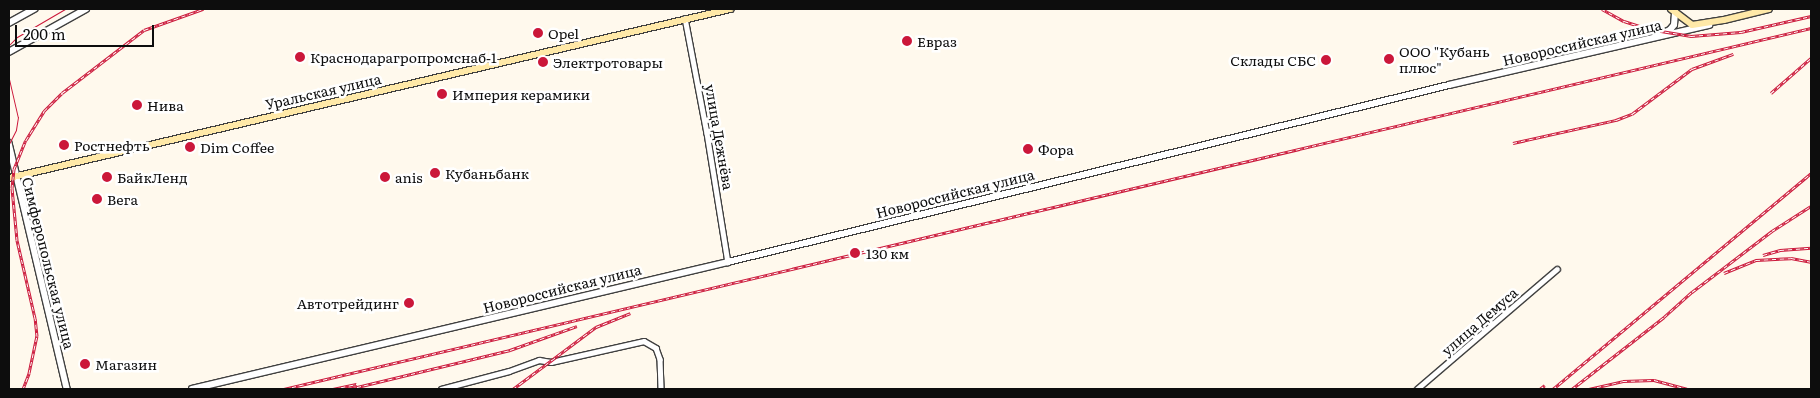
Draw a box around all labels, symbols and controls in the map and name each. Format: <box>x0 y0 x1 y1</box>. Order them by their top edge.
scale bar <box>18 15 156 47</box>
street label: Новороссийская улица <box>1501 16 1663 68</box>
text: 200 m <box>23 22 66 45</box>
place label: Opel <box>548 25 579 41</box>
marker: Opel <box>532 27 544 39</box>
place label: Евраз <box>917 33 957 49</box>
marker: Евраз <box>901 35 913 47</box>
place label: ООО "Кубань плюс" <box>1399 43 1490 75</box>
place label: Краснодарагропромснаб-1 <box>310 49 497 65</box>
marker: Краснодарагропромснаб-1 <box>294 51 306 63</box>
place label: Склады СБС <box>1230 52 1316 68</box>
marker: ООО "Кубань плюс" <box>1383 53 1395 65</box>
place label: Электротовары <box>553 54 663 70</box>
marker: Склады СБС <box>1320 54 1332 66</box>
marker: Электротовары <box>537 56 549 68</box>
street label: Уральская улица <box>263 70 383 112</box>
street label: улица Дежнёва <box>702 83 738 191</box>
place label: Империя керамики <box>452 86 590 102</box>
marker: Империя керамики <box>436 88 448 100</box>
place label: Нива <box>147 97 184 113</box>
marker: Нива <box>131 99 143 111</box>
place label: Ростнефть <box>74 137 150 153</box>
marker: Ростнефть <box>58 139 70 151</box>
place label: Dim Coffee <box>200 139 274 155</box>
marker: Dim Coffee <box>184 141 196 153</box>
place label: Фора <box>1038 141 1074 157</box>
marker: Фора <box>1022 143 1034 155</box>
place label: Кубаньбанк <box>445 165 529 181</box>
street label: Новороссийская улица <box>874 165 1036 221</box>
marker: Кубаньбанк <box>429 167 441 179</box>
place label: БайкЛенд <box>117 169 188 185</box>
place label: anis <box>395 169 423 185</box>
marker: БайкЛенд <box>101 171 113 183</box>
marker: anis <box>379 171 391 183</box>
street label: Симферопольская улица <box>19 175 79 351</box>
place label: Вега <box>107 191 138 207</box>
marker: Вега <box>91 193 103 205</box>
place label: 130 км <box>866 245 909 261</box>
marker: 130 км <box>848 246 862 260</box>
street label: Новороссийская улица <box>481 260 643 316</box>
street label: улица Демуса <box>1437 283 1521 359</box>
place label: Автотрейдинг <box>297 295 399 311</box>
marker: Автотрейдинг <box>403 297 415 309</box>
place label: Магазин <box>95 356 157 372</box>
marker: Магазин <box>79 358 91 370</box>

